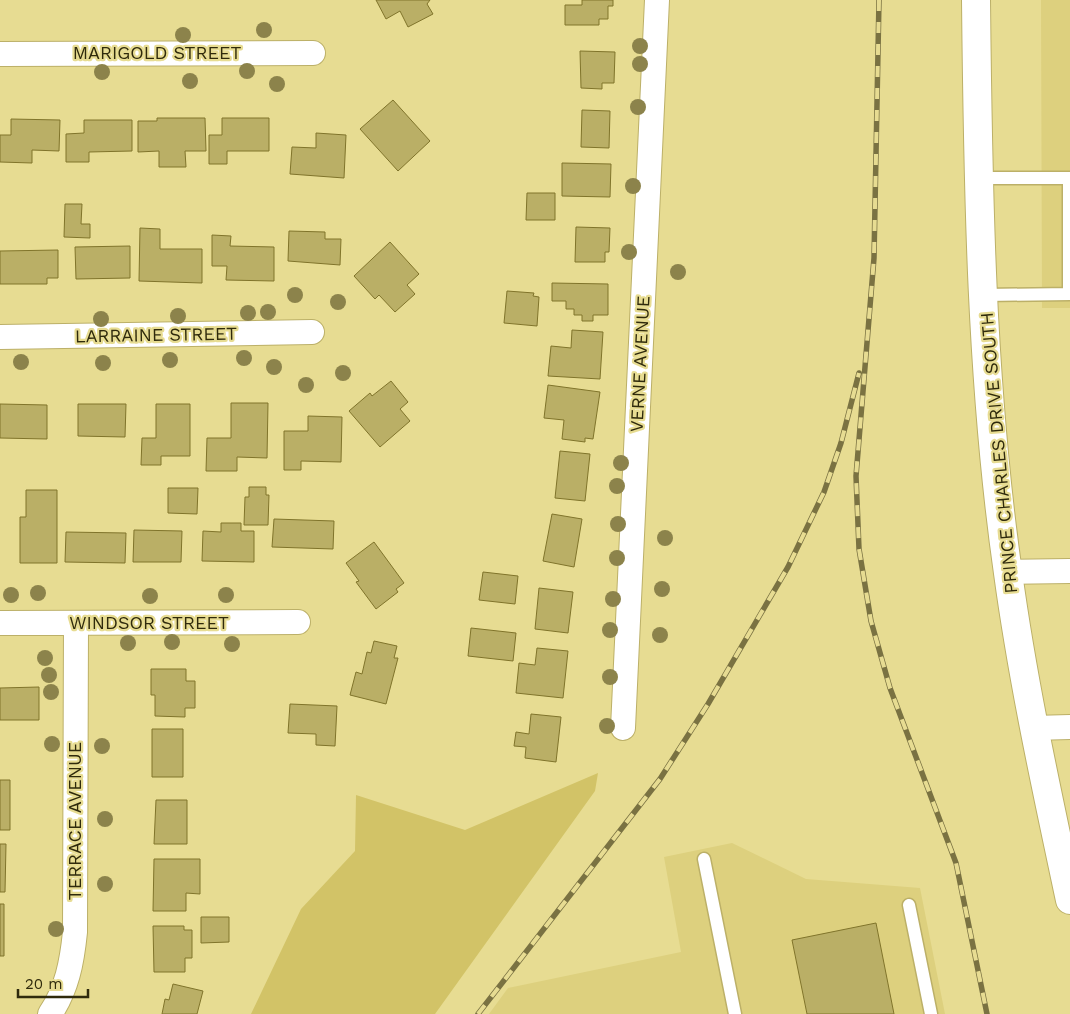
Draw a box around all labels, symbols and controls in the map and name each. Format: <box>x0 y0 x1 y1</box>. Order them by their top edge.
street label: MARIGOLD STREET <box>73 42 241 63</box>
street label: VERNE AVENUE <box>625 295 654 433</box>
street label: PRINCE CHARLES DRIVE SOUTH <box>976 312 1021 595</box>
street label: LARRAINE STREET <box>75 323 237 346</box>
street label: WINDSOR STREET <box>69 612 229 633</box>
street label: TERRACE AVENUE <box>64 742 85 900</box>
scale bar <box>18 966 88 998</box>
text: 20 m <box>25 975 63 993</box>

